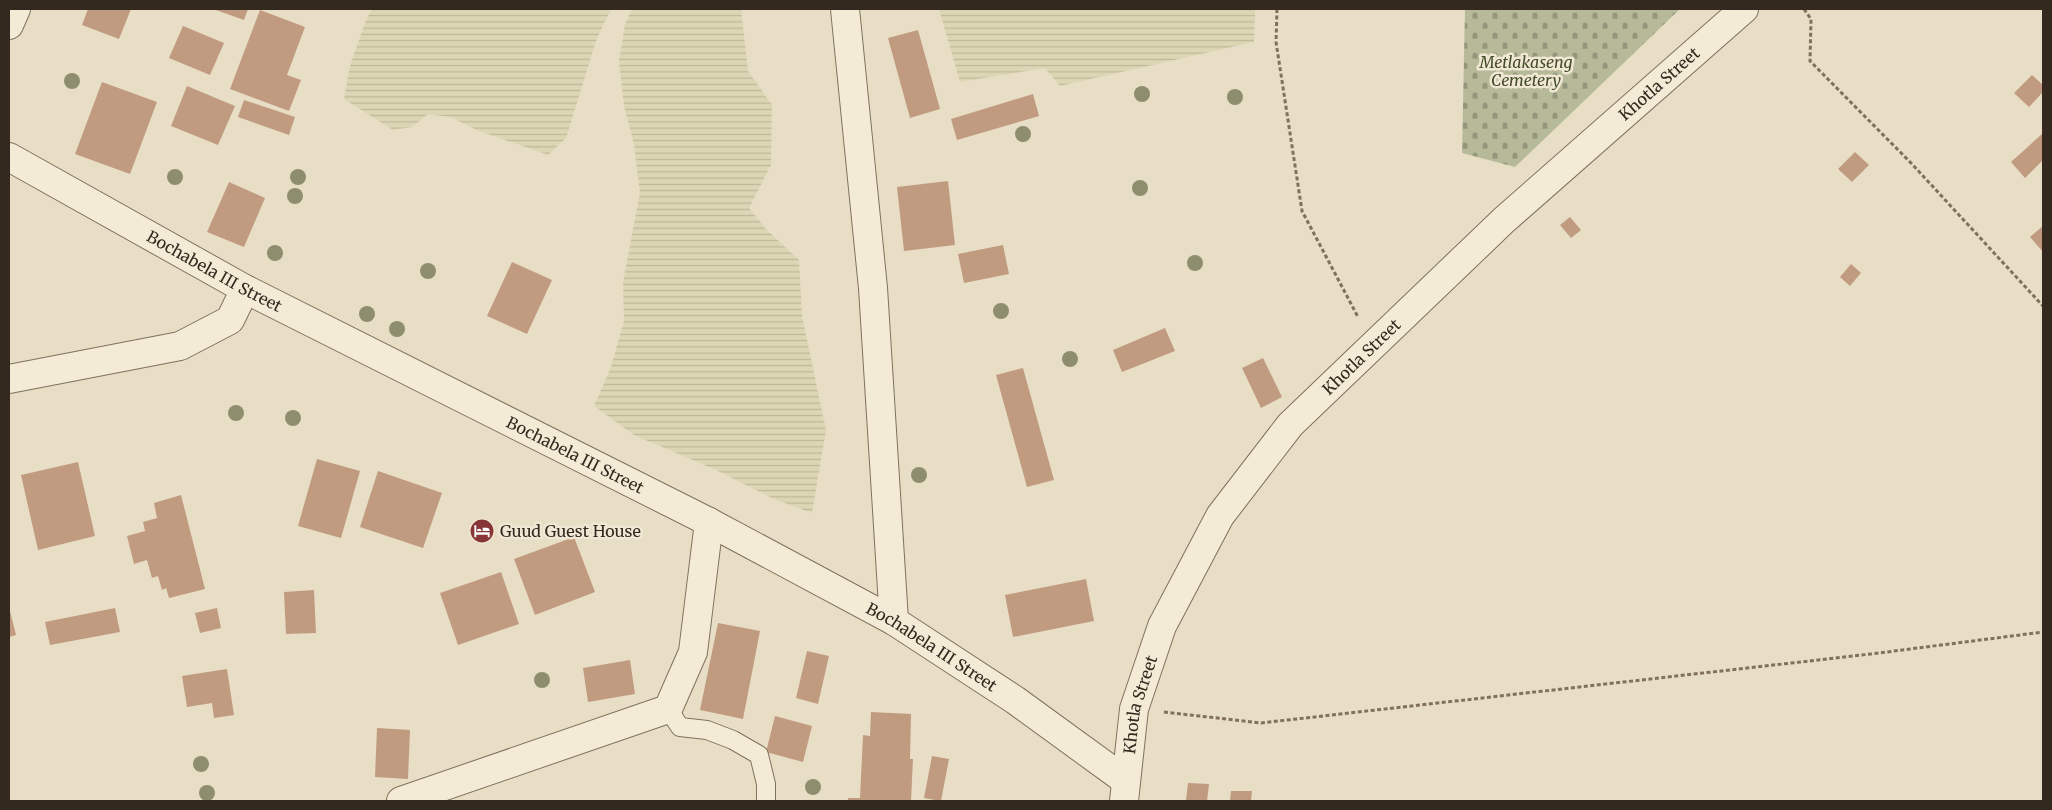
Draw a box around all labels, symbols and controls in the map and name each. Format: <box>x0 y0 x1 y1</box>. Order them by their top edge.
street label: Khotla Street <box>1614 42 1704 125</box>
park label: Metlakaseng Cemetery <box>1479 52 1573 90</box>
street label: Bochabela III Street <box>143 226 286 316</box>
street label: Khotla Street <box>1318 314 1405 399</box>
street label: Bochabela III Street <box>503 412 648 498</box>
hotel icon: Guud Guest House <box>469 518 495 544</box>
place label: Guud Guest House <box>500 521 641 541</box>
street label: Bochabela III Street <box>863 598 1001 696</box>
street label: Khotla Street <box>1119 652 1162 755</box>

